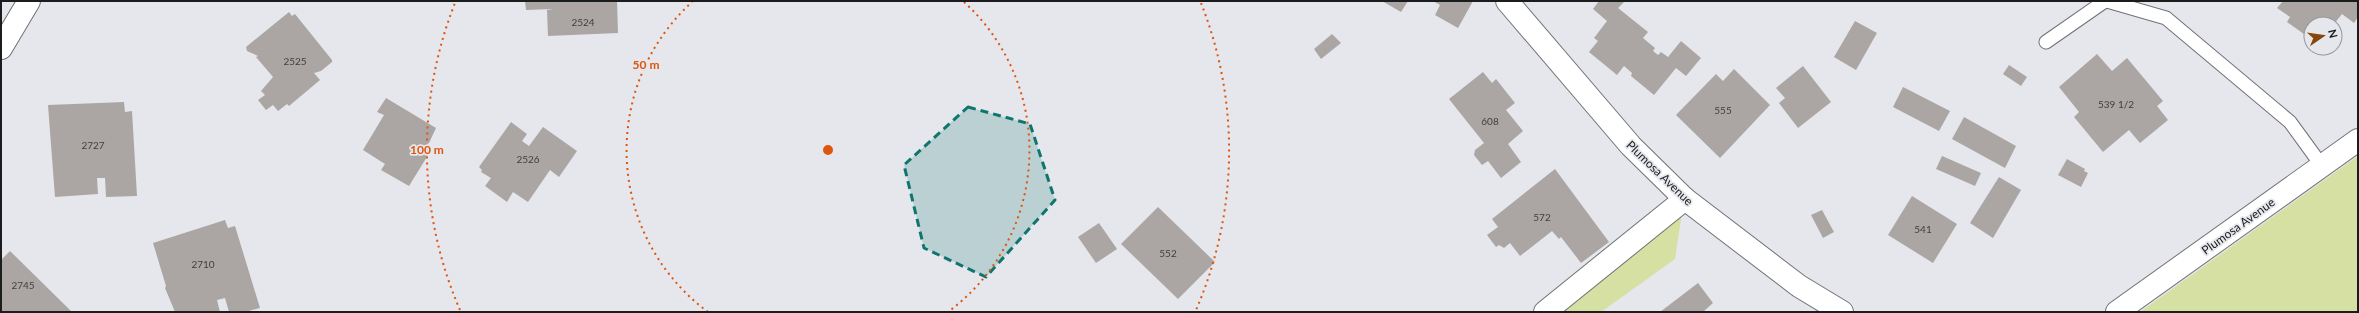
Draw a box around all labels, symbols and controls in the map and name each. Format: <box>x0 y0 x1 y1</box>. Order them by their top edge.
house number: 2524 <box>571 16 595 28</box>
north arrow <box>2303 16 2343 56</box>
text: N <box>2326 28 2341 39</box>
house number: 2525 <box>283 55 307 67</box>
text: 50 m <box>633 57 659 72</box>
house number: 539 1/2 <box>2098 98 2134 110</box>
house number: 555 <box>1714 104 1732 116</box>
house number: 608 <box>1481 115 1499 127</box>
street label: Plumosa Avenue <box>1624 137 1696 209</box>
house number: 2727 <box>81 139 105 151</box>
text: 100 m <box>410 142 444 157</box>
centre of rings <box>821 143 835 157</box>
house number: 2526 <box>516 153 540 165</box>
street label: Plumosa Avenue <box>2198 194 2278 258</box>
house number: 572 <box>1533 211 1551 223</box>
house number: 541 <box>1914 223 1932 235</box>
house number: 552 <box>1159 247 1177 259</box>
house number: 2710 <box>191 258 215 270</box>
house number: 2745 <box>11 279 35 291</box>

